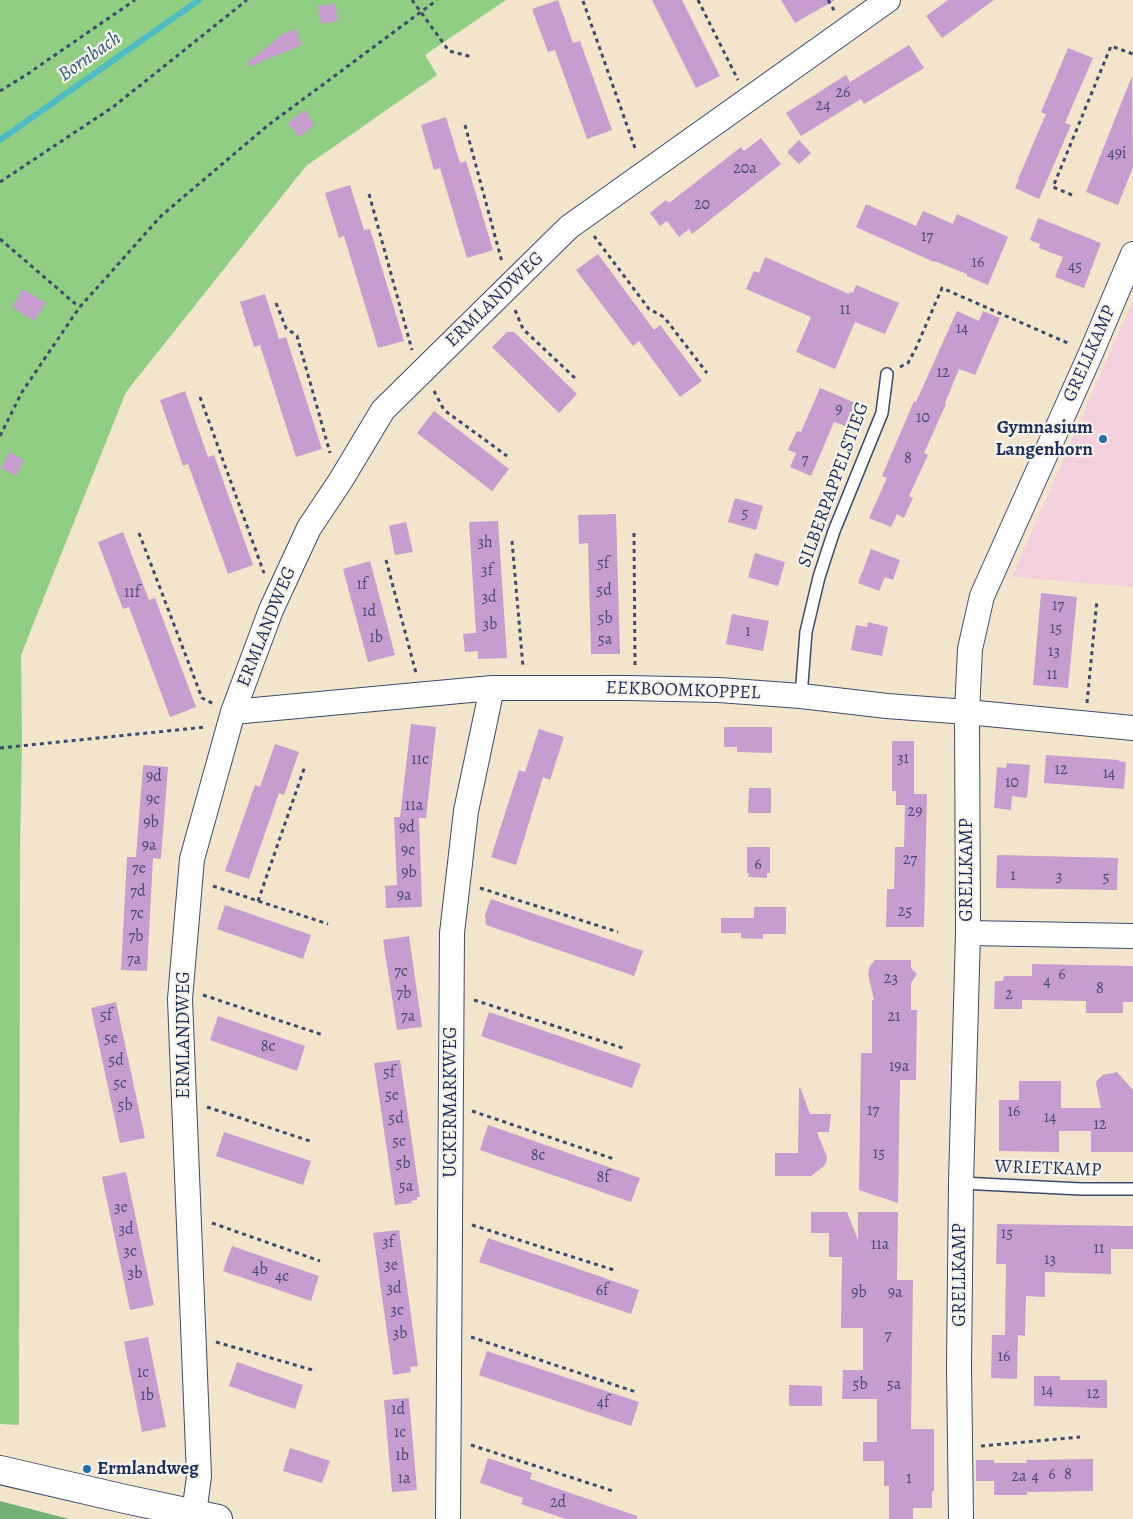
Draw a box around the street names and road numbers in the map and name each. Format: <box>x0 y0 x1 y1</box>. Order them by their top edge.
street label: ERMLANDWEG <box>441 247 549 353</box>
street label: GRELLKAMP <box>1059 302 1121 406</box>
street label: SILBERPAPPELSTIEG <box>794 399 874 571</box>
street label: ERMLANDWEG <box>232 563 302 691</box>
street label: EEKBOOMKOPPEL <box>605 677 761 705</box>
street label: GRELLKAMP <box>956 818 978 922</box>
street label: ERMLANDWEG <box>173 971 195 1099</box>
street label: UCKERMARKWEG <box>440 1026 462 1178</box>
street label: WRIETKAMP <box>994 1156 1102 1182</box>
street label: GRELLKAMP <box>949 1223 971 1327</box>

